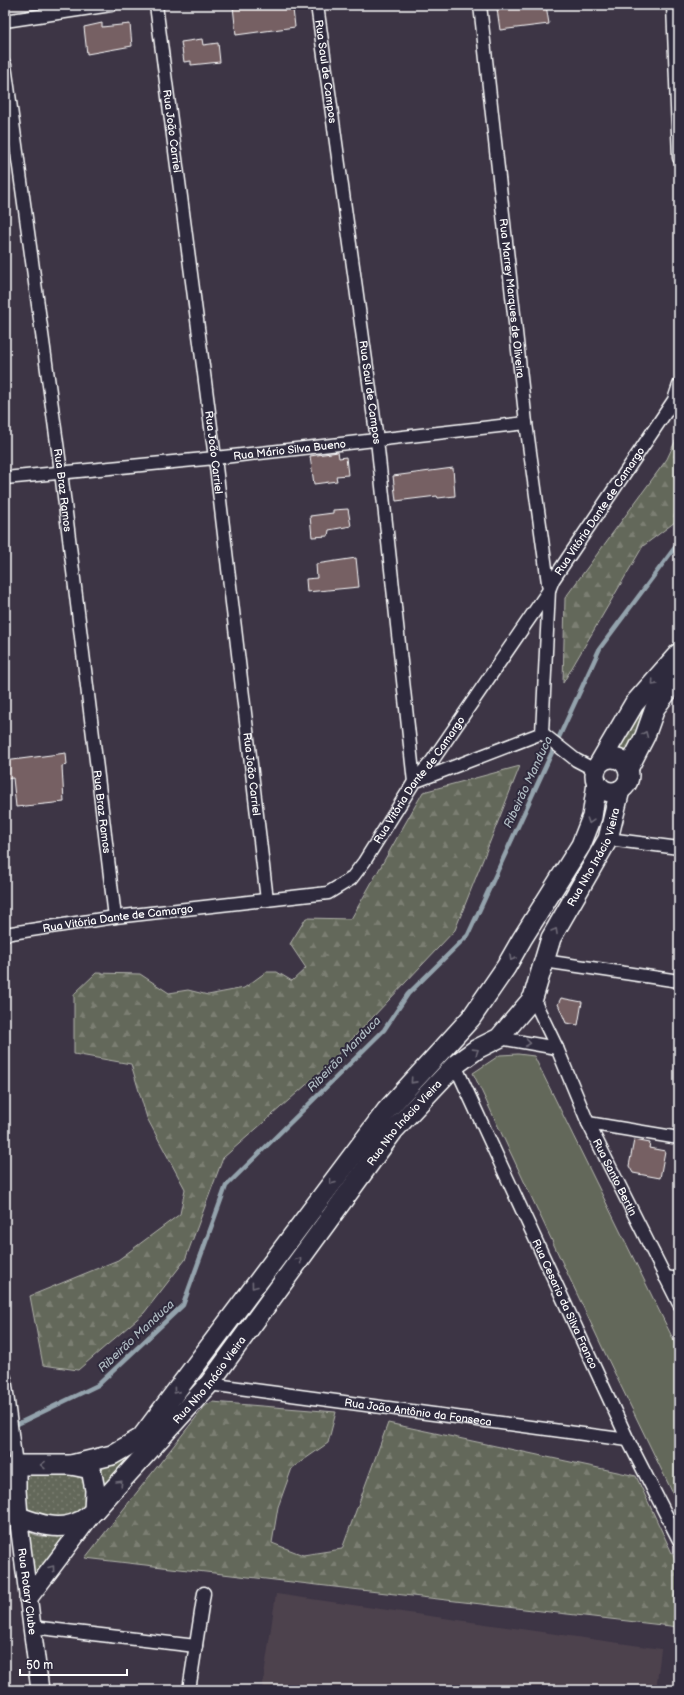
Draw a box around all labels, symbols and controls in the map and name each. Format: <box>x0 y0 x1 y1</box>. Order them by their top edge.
street label: Rua Saul de Campos <box>312 19 339 125</box>
street label: Rua João Carriel <box>160 89 184 173</box>
street label: Rua Marrey Marques de Oliveira <box>497 218 527 379</box>
street label: Rua Saul de Campos <box>356 340 383 445</box>
street label: Rua João Carriel <box>202 410 225 494</box>
street label: Rua Mário Silva Bueno <box>233 437 347 463</box>
street label: Rua Vitória Dante de Camargo <box>552 445 648 578</box>
street label: Rua Braz Ramos <box>51 448 74 533</box>
one-way arrow <box>651 678 658 686</box>
street label: Rua Vitória Dante de Camargo <box>371 714 468 846</box>
one-way arrow <box>640 731 648 738</box>
street label: Rua João Carriel <box>240 732 263 816</box>
water label: Ribeirão Manduca <box>501 734 556 830</box>
street label: Rua Braz Ramos <box>90 769 113 855</box>
street label: Rua Nho Inácio Vieira <box>565 806 622 909</box>
one-way arrow <box>586 818 595 825</box>
street label: Rua Vitória Dante de Camargo <box>42 902 194 935</box>
one-way arrow <box>550 928 557 935</box>
one-way arrow <box>509 954 516 961</box>
water label: Ribeirão Manduca <box>304 1013 384 1095</box>
one-way arrow <box>525 1038 531 1047</box>
one-way arrow <box>472 1048 479 1055</box>
one-way arrow <box>410 1076 418 1084</box>
street label: Rua Nho Inácio Vieira <box>364 1078 444 1168</box>
street label: Rua Santo Bertin <box>590 1136 640 1218</box>
one-way arrow <box>330 1178 337 1185</box>
street label: Rua Cesario da Silva Franco <box>529 1237 600 1371</box>
one-way arrow <box>294 1257 301 1264</box>
one-way arrow <box>252 1282 259 1289</box>
water label: Ribeirão Manduca <box>95 1297 178 1376</box>
street label: Rua Nho Inácio Vieira <box>170 1334 249 1426</box>
one-way arrow <box>174 1386 181 1393</box>
street label: Rua João Antônio da Fonseca <box>344 1396 493 1429</box>
one-way arrow <box>40 1461 46 1469</box>
one-way arrow <box>116 1480 123 1488</box>
street label: Rua Rotary Clube <box>15 1547 39 1636</box>
one-way arrow <box>47 1566 54 1573</box>
scale bar <box>20 1651 127 1677</box>
text: 50 m <box>26 1658 53 1673</box>

